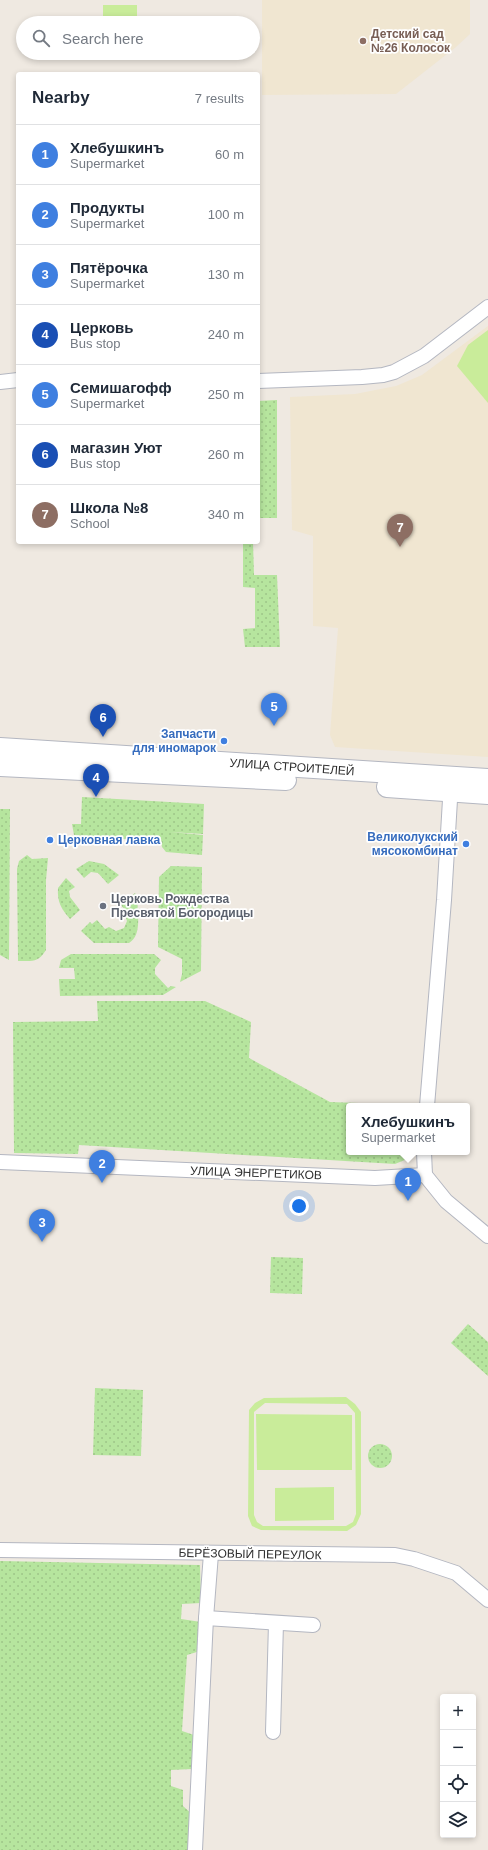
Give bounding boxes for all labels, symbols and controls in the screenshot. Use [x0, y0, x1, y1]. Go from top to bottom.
search box [16, 16, 260, 60]
icon: search [30, 27, 52, 49]
place label: Детский сад №26 Колосок [371, 27, 451, 55]
text: Search here [62, 30, 144, 47]
marker: Детский сад №26 Колосок [358, 36, 368, 46]
text: Nearby [32, 88, 90, 107]
text: 7 results [195, 91, 244, 106]
text: Хлебушкинъ [70, 139, 164, 156]
text: 1 [41, 147, 49, 162]
text: 60 m [215, 147, 244, 162]
text: Supermarket [70, 156, 144, 171]
text: Продукты [70, 199, 145, 216]
text: 2 [41, 207, 49, 222]
text: 100 m [208, 207, 244, 222]
text: Supermarket [70, 216, 144, 231]
text: Пятёрочка [70, 259, 148, 276]
text: 3 [41, 267, 49, 282]
text: 130 m [208, 267, 244, 282]
text: Supermarket [70, 276, 144, 291]
text: Церковь [70, 319, 134, 336]
text: 4 [41, 327, 49, 342]
text: 240 m [208, 327, 244, 342]
text: Bus stop [70, 336, 121, 351]
text: Семишагофф [70, 379, 172, 396]
text: 5 [41, 387, 49, 402]
text: 250 m [208, 387, 244, 402]
text: Supermarket [70, 396, 144, 411]
text: магазин Уют [70, 439, 162, 456]
text: 6 [41, 447, 49, 462]
text: 260 m [208, 447, 244, 462]
text: Bus stop [70, 456, 121, 471]
text: Школа №8 [70, 499, 148, 516]
text: 7 [41, 507, 49, 522]
text: 340 m [208, 507, 244, 522]
pin: 7 [387, 514, 413, 547]
text: School [70, 516, 110, 531]
pin: 5 [261, 693, 287, 726]
pin: 6 [90, 704, 116, 737]
place label: Запчасти для иномарок [133, 727, 217, 755]
marker: Запчасти для иномарок [219, 736, 229, 746]
street label: УЛИЦА СТРОИТЕЛЕЙ [229, 755, 355, 778]
pin: 4 [83, 764, 109, 797]
place label: Великолукский мясокомбинат [367, 830, 458, 858]
place label: Церковная лавка [58, 833, 160, 847]
marker: Церковная лавка [45, 835, 55, 845]
marker: Великолукский мясокомбинат [461, 839, 471, 849]
place label: Церковь Рождества Пресвятой Богородицы [111, 892, 253, 920]
marker: Церковь Рождества Пресвятой Богородицы [98, 901, 108, 911]
popup [346, 1103, 470, 1155]
text: Хлебушкинъ [361, 1113, 455, 1130]
text: Supermarket [361, 1130, 435, 1145]
pin: 2 [89, 1150, 115, 1183]
street label: УЛИЦА ЭНЕРГЕТИКОВ [190, 1164, 322, 1182]
pin: 1 [395, 1168, 421, 1201]
your location [289, 1196, 309, 1216]
pin: 3 [29, 1209, 55, 1242]
street label: БЕРЁЗОВЫЙ ПЕРЕУЛОК [178, 1545, 322, 1562]
map controls [440, 1694, 476, 1838]
button: + [440, 1694, 476, 1730]
button: − [440, 1730, 476, 1766]
button: locate [440, 1766, 476, 1802]
button: layers [440, 1802, 476, 1838]

